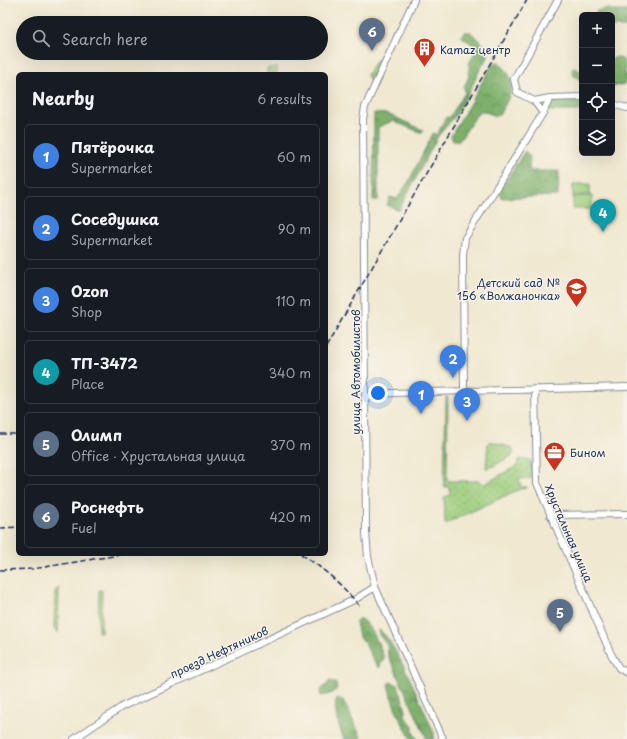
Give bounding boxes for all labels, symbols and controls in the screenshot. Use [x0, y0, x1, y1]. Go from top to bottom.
map controls [579, 12, 615, 156]
button: + [579, 12, 615, 48]
search box [16, 16, 328, 60]
pin: 6 [359, 18, 385, 51]
icon: search [30, 27, 52, 49]
text: Search here [62, 27, 148, 50]
building icon: Kamaz центр [412, 36, 438, 69]
place label: Kamaz центр [440, 41, 511, 58]
button: − [579, 48, 615, 84]
button: locate [579, 84, 615, 120]
text: Nearby [32, 85, 94, 111]
text: 6 results [257, 89, 312, 108]
button: layers [579, 120, 615, 156]
text: Пятёрочка [71, 135, 154, 158]
text: 1 [43, 147, 49, 166]
text: 60 m [277, 147, 311, 166]
text: Supermarket [71, 158, 153, 177]
pin: 4 [590, 199, 616, 232]
text: Соседушка [71, 207, 159, 230]
text: 2 [41, 219, 51, 238]
text: 90 m [278, 219, 311, 238]
text: Supermarket [71, 230, 153, 249]
place label: Детский сад № 156 «Волжаночка» [457, 274, 560, 304]
school or university icon: Детский сад № 156 «Волжаночка» [563, 275, 589, 308]
text: Ozon [71, 279, 109, 302]
text: 3 [42, 291, 50, 310]
text: 110 m [276, 291, 311, 310]
text: Shop [71, 302, 102, 321]
street label: улица Автомобилистов [347, 309, 364, 435]
pin: 2 [440, 345, 466, 378]
text: ТП-3472 [71, 351, 138, 374]
text: 4 [42, 363, 50, 382]
text: 340 m [268, 363, 311, 382]
text: Place [71, 374, 104, 393]
pin: 1 [408, 381, 434, 414]
your location [368, 383, 388, 403]
pin: 3 [454, 388, 480, 421]
text: Олимп [71, 423, 122, 446]
text: 5 [42, 435, 50, 454]
text: 370 m [270, 435, 311, 454]
office icon: Бином [541, 439, 567, 472]
place label: Бином [570, 444, 606, 461]
text: Office · Хрустальная улица [71, 446, 245, 465]
street label: Хрустальная улица [541, 481, 597, 585]
text: Роснефть [71, 495, 144, 518]
text: 6 [41, 507, 51, 526]
text: 420 m [269, 507, 311, 526]
text: Fuel [71, 518, 97, 537]
pin: 5 [547, 599, 573, 632]
street label: проезд Нефтяников [167, 622, 271, 682]

